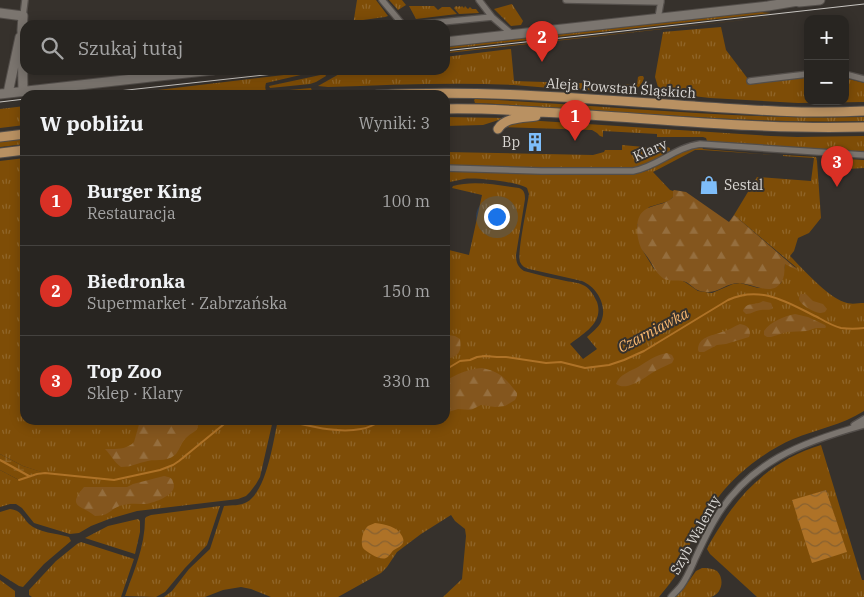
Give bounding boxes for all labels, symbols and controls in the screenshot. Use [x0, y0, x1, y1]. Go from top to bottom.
map controls [804, 15, 849, 105]
button: + [804, 15, 849, 60]
search box [20, 20, 450, 75]
pin: 2 [526, 21, 558, 62]
icon: search [38, 34, 66, 62]
text: Szukaj tutaj [78, 36, 183, 60]
button: − [804, 60, 849, 105]
street label: Aleja Powstań Śląskich [545, 73, 697, 102]
pin: 1 [559, 100, 591, 141]
text: W pobliżu [40, 109, 143, 137]
text: Wyniki: 3 [358, 113, 430, 133]
building icon: Bp [524, 131, 546, 153]
place label: Bp [502, 133, 520, 151]
street label: Klary [630, 134, 671, 166]
pin: 3 [821, 146, 853, 187]
shop icon: Sestal [698, 174, 720, 196]
place label: Sestal [724, 176, 763, 194]
text: Burger King [87, 179, 201, 203]
text: 1 [51, 191, 61, 211]
text: 100 m [382, 191, 430, 211]
text: Restauracja [87, 203, 176, 223]
your location [484, 204, 510, 230]
text: Biedronka [87, 269, 185, 293]
text: 2 [51, 281, 61, 301]
text: 150 m [382, 281, 430, 301]
text: Supermarket · Zabrzańska [87, 293, 287, 313]
water label: Czarniawka [614, 303, 693, 357]
text: Top Zoo [87, 359, 162, 383]
text: 3 [51, 371, 61, 391]
text: 330 m [382, 371, 430, 391]
text: Sklep · Klary [87, 383, 183, 403]
street label: Szyb Walenty [666, 492, 724, 578]

